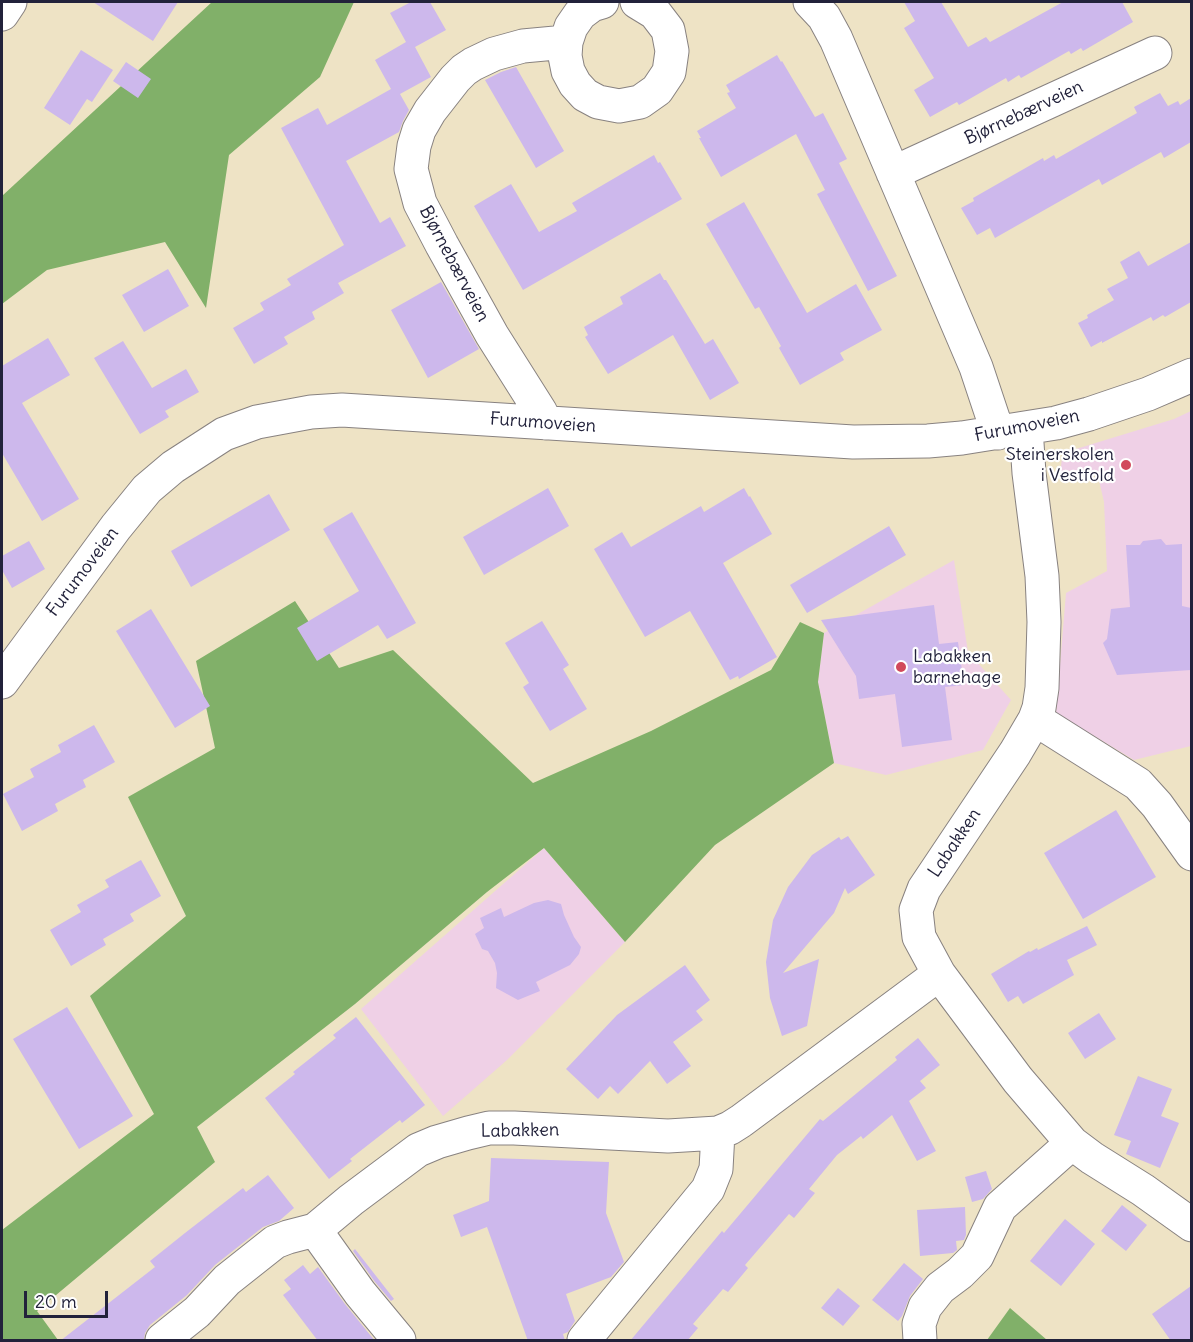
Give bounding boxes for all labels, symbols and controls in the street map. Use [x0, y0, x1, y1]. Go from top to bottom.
street label: Bjørnebærveien [961, 76, 1087, 150]
street label: Bjørnebærveien [414, 202, 494, 326]
street label: Furumoveien [973, 405, 1081, 447]
street label: Furumoveien [489, 409, 597, 437]
place label: Steinerskolen i Vestfold [1006, 444, 1114, 486]
marker: Steinerskolen i Vestfold [1119, 458, 1133, 472]
street label: Furumoveien [42, 523, 124, 621]
place label: Labakken barnehage [913, 646, 1001, 688]
marker: Labakken barnehage [894, 660, 908, 674]
street label: Labakken [924, 804, 986, 882]
street label: Labakken [481, 1120, 559, 1142]
scale bar [27, 1279, 111, 1317]
text: 20 m [35, 1290, 77, 1313]

